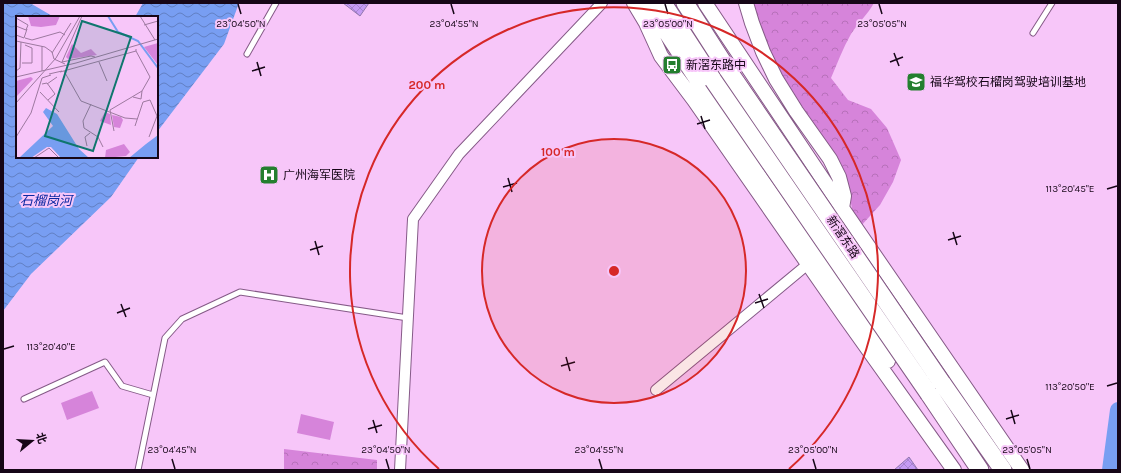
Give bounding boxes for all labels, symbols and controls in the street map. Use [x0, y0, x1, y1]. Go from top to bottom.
inset map [16, 16, 158, 158]
text: 23°04'50"N [216, 18, 266, 30]
text: 23°04'55"N [429, 18, 479, 30]
text: 23°05'00"N [643, 18, 693, 30]
text: 23°05'05"N [857, 18, 907, 30]
bus stop icon: 新滘东路中 [661, 54, 683, 76]
place label: 新滘东路中 [686, 58, 746, 72]
school or university icon: 福华驾校石榴岗驾驶培训基地 [905, 71, 927, 93]
place label: 福华驾校石榴岗驾驶培训基地 [930, 75, 1086, 89]
text: 200 m [409, 78, 445, 92]
text: 100 m [541, 145, 575, 159]
hospital icon: 广州海军医院 [258, 164, 280, 186]
place label: 广州海军医院 [283, 168, 355, 182]
text: 113°20'45"E [1046, 183, 1094, 195]
water label: 石榴岗河 [20, 193, 75, 208]
street label: 新滘东路 [824, 213, 862, 261]
centre of rings [607, 264, 621, 278]
text: 113°20'40"E [26, 341, 76, 353]
text: 113°20'50"E [1045, 381, 1095, 393]
north arrow [12, 421, 52, 461]
text: 北 [33, 431, 49, 445]
text: 23°04'45"N [147, 444, 197, 456]
text: 23°04'50"N [361, 444, 411, 456]
text: 23°04'55"N [574, 444, 624, 456]
text: 23°05'00"N [788, 444, 838, 456]
text: 23°05'05"N [1002, 444, 1052, 456]

